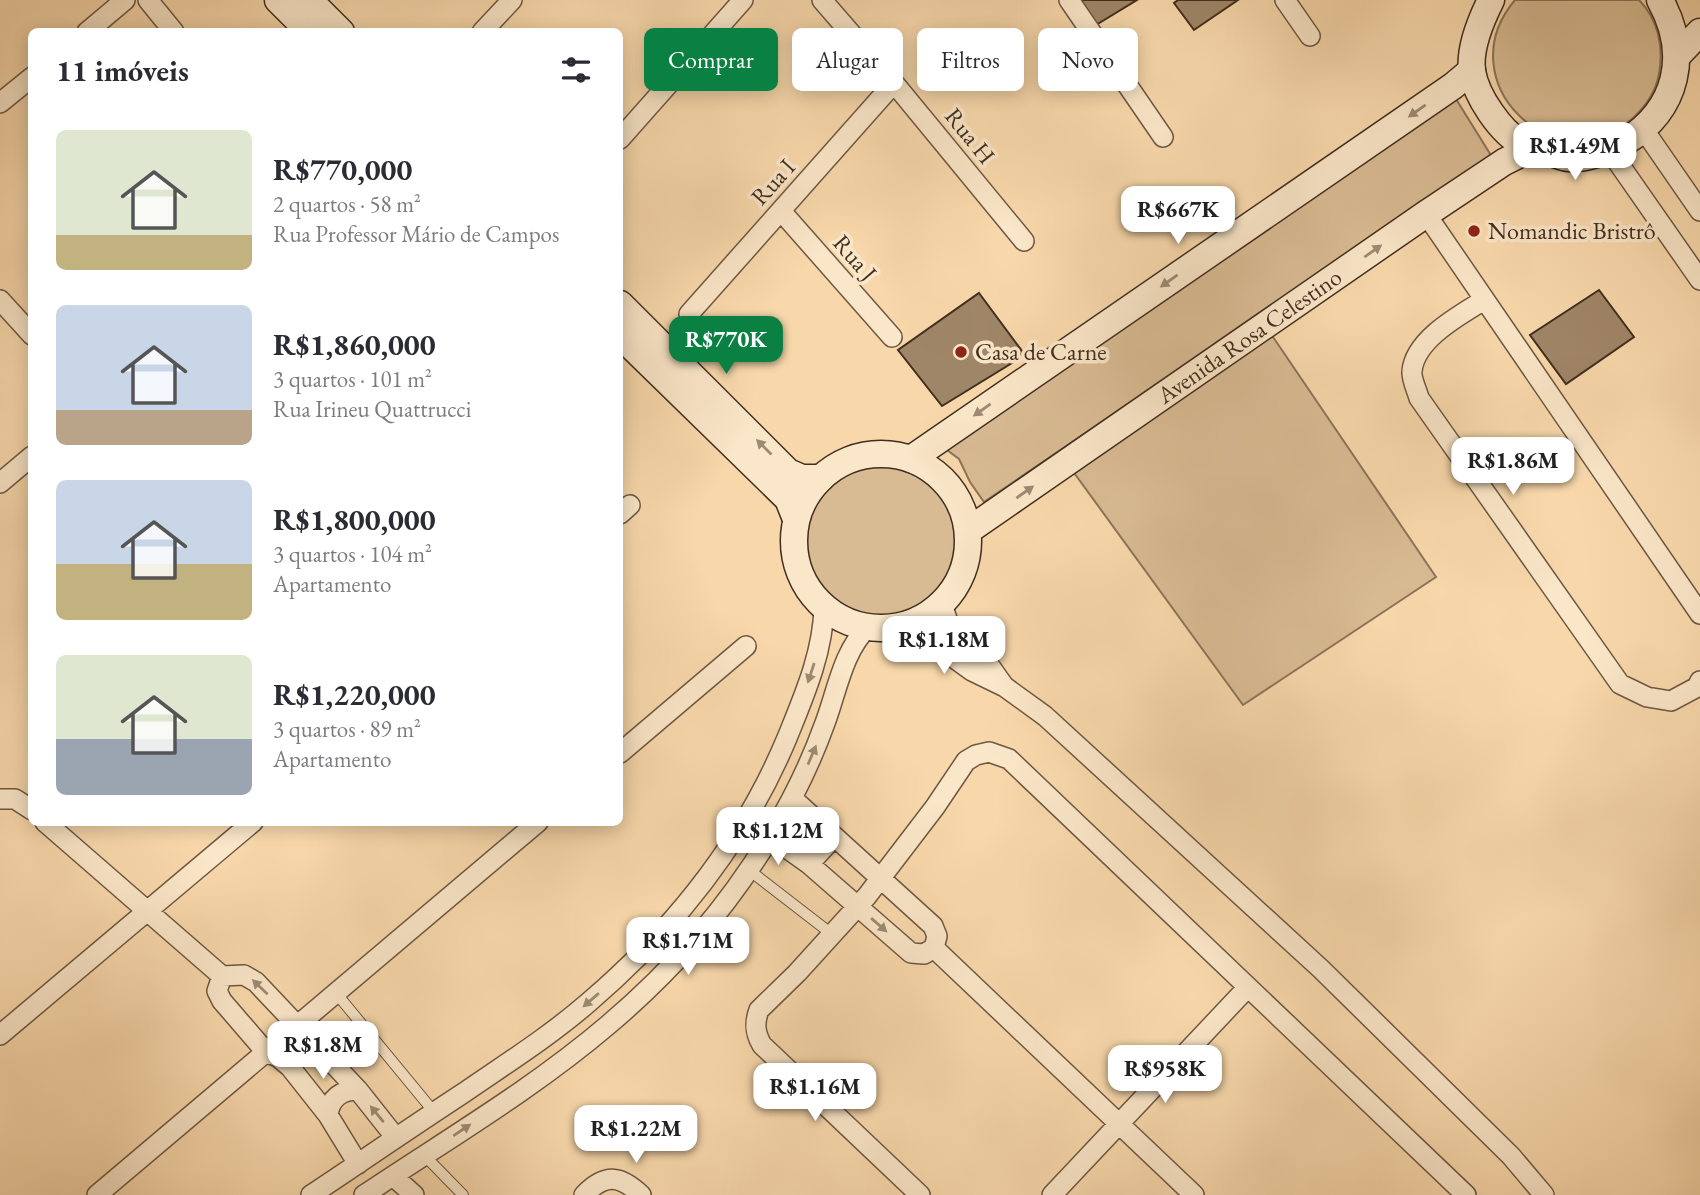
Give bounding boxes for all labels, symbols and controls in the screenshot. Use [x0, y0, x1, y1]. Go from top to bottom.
chip: Comprar [644, 28, 778, 91]
chip: Alugar [792, 28, 903, 91]
chip: Filtros [917, 28, 1024, 91]
chip: Novo [1038, 28, 1138, 91]
text: 11 imóveis [56, 51, 189, 90]
icon: filters [557, 51, 595, 89]
street label: Rua H [938, 101, 1002, 170]
one-way arrow [1407, 104, 1427, 117]
pin: R$1.49M [1510, 122, 1640, 182]
text: R$1.49M [1529, 130, 1621, 160]
text: R$770,000 [273, 150, 412, 189]
street label: Rua I [744, 152, 802, 211]
icon: home [112, 158, 196, 242]
pin: R$667K [1121, 187, 1235, 246]
text: 2 quartos · 58 m² [273, 189, 421, 219]
text: R$667K [1137, 194, 1219, 224]
place label: Nomandic Bristrô [1488, 215, 1656, 246]
text: Rua Professor Mário de Campos [273, 219, 559, 249]
marker: Nomandic Bristrô [1466, 223, 1482, 239]
street label: Rua J [827, 228, 884, 288]
one-way arrow [1364, 244, 1382, 258]
street label: Avenida Rosa Celestino [1150, 261, 1348, 411]
one-way arrow [1160, 274, 1178, 288]
pin: R$770K [669, 316, 783, 376]
text: R$770K [685, 324, 767, 354]
text: R$1,860,000 [273, 325, 436, 364]
icon: home [112, 333, 196, 417]
place label: Casa de Carne [975, 336, 1107, 367]
marker: Casa de Carne [953, 344, 969, 360]
text: 3 quartos · 101 m² [273, 364, 432, 394]
text: Rua Irineu Quattrucci [273, 394, 471, 424]
one-way arrow [973, 403, 991, 417]
pin: R$1.86M [1448, 438, 1578, 497]
one-way arrow [756, 439, 772, 456]
text: R$1.86M [1467, 445, 1559, 475]
one-way arrow [1016, 485, 1034, 499]
text: R$1,800,000 [273, 500, 436, 539]
icon: home [112, 508, 196, 592]
text: 3 quartos · 104 m² [273, 539, 432, 569]
text: Apartamento [273, 569, 391, 599]
pin: R$1.18M [879, 616, 1009, 676]
text: R$1.18M [898, 624, 990, 654]
one-way arrow [805, 663, 816, 684]
text: R$1,220,000 [273, 675, 436, 714]
icon: home [112, 683, 196, 767]
text: 3 quartos · 89 m² [273, 714, 421, 744]
text: Apartamento [273, 744, 391, 774]
one-way arrow [806, 745, 818, 765]
pin: R$1.12M [713, 808, 843, 867]
text: R$1.12M [732, 815, 824, 845]
one-way arrow [870, 917, 887, 932]
pin: R$1.71M [623, 918, 753, 977]
text: R$1.71M [642, 925, 734, 955]
one-way arrow [252, 979, 269, 995]
one-way arrow [583, 992, 600, 1007]
pin: R$1.8M [266, 1021, 380, 1081]
text: R$1.8M [283, 1029, 363, 1059]
pin: R$958K [1108, 1046, 1222, 1105]
text: R$958K [1124, 1053, 1206, 1083]
pin: R$1.16M [750, 1064, 880, 1123]
text: R$1.16M [769, 1071, 861, 1101]
one-way arrow [369, 1105, 384, 1123]
pin: R$1.22M [571, 1106, 701, 1165]
text: R$1.22M [590, 1113, 682, 1143]
one-way arrow [452, 1124, 471, 1137]

